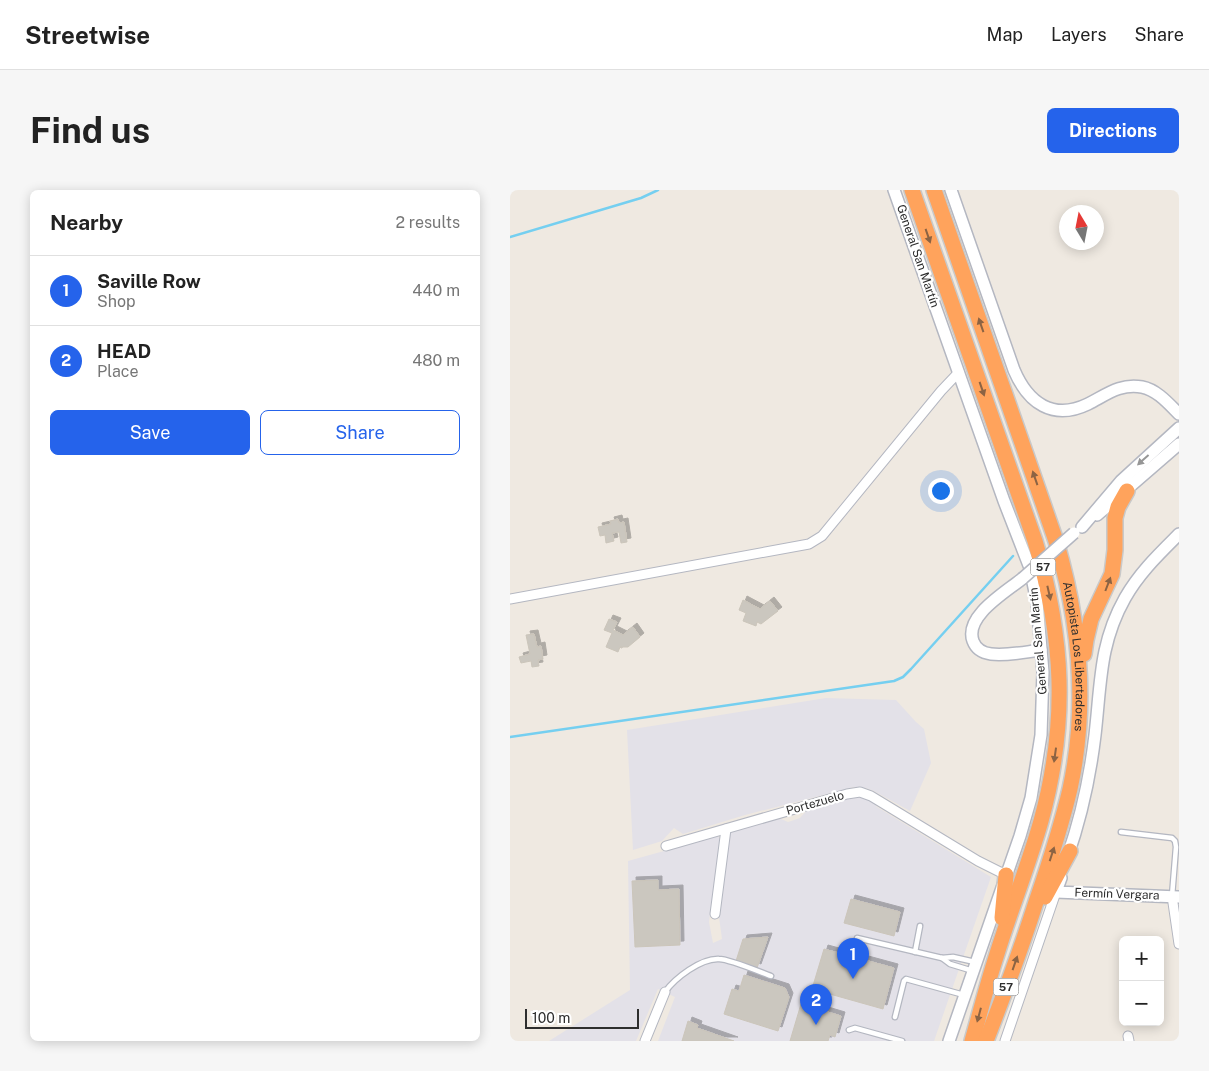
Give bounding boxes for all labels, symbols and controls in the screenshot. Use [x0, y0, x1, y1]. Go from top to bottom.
text: Streetwise [25, 21, 150, 49]
text: Map [987, 24, 1023, 45]
text: Layers [1051, 24, 1107, 45]
text: Share [1135, 24, 1184, 45]
button: Directions [1047, 108, 1179, 153]
text: Find us [30, 110, 150, 151]
street label: General San Martín [894, 203, 942, 309]
north arrow [1059, 205, 1104, 250]
text: Nearby [50, 210, 123, 235]
text: 2 results [395, 213, 460, 232]
one-way arrow [924, 229, 932, 244]
text: Saville Row [97, 270, 201, 292]
text: 1 [63, 281, 69, 300]
text: 440 m [412, 281, 460, 300]
text: Shop [97, 292, 136, 311]
one-way arrow [977, 317, 984, 332]
text: HEAD [97, 340, 151, 362]
text: 2 [61, 351, 71, 370]
text: 480 m [412, 351, 460, 370]
text: Place [97, 362, 139, 381]
one-way arrow [978, 382, 986, 397]
button: Save [50, 410, 250, 455]
button: Share [260, 410, 460, 455]
one-way arrow [1136, 455, 1149, 466]
one-way arrow [1031, 470, 1039, 485]
your location [928, 478, 954, 504]
road number: 57 [1030, 558, 1056, 576]
one-way arrow [1104, 576, 1112, 591]
street label: Autopista Los Libertadores [1060, 580, 1087, 732]
one-way arrow [1045, 586, 1053, 601]
street label: General San Martín [1026, 587, 1050, 695]
one-way arrow [1051, 747, 1059, 763]
street label: Portezuelo [784, 788, 846, 818]
one-way arrow [1049, 846, 1056, 861]
street label: Fermín Vergara [1074, 886, 1160, 902]
map controls [1119, 936, 1164, 1026]
button: + [1119, 936, 1164, 981]
pin: 1 [837, 938, 869, 979]
one-way arrow [1012, 955, 1020, 970]
road number: 57 [994, 979, 1018, 996]
button: − [1119, 981, 1164, 1026]
pin: 2 [800, 984, 832, 1025]
scale bar [525, 1006, 639, 1029]
one-way arrow [975, 1008, 983, 1023]
text: 100 m [532, 1010, 570, 1026]

